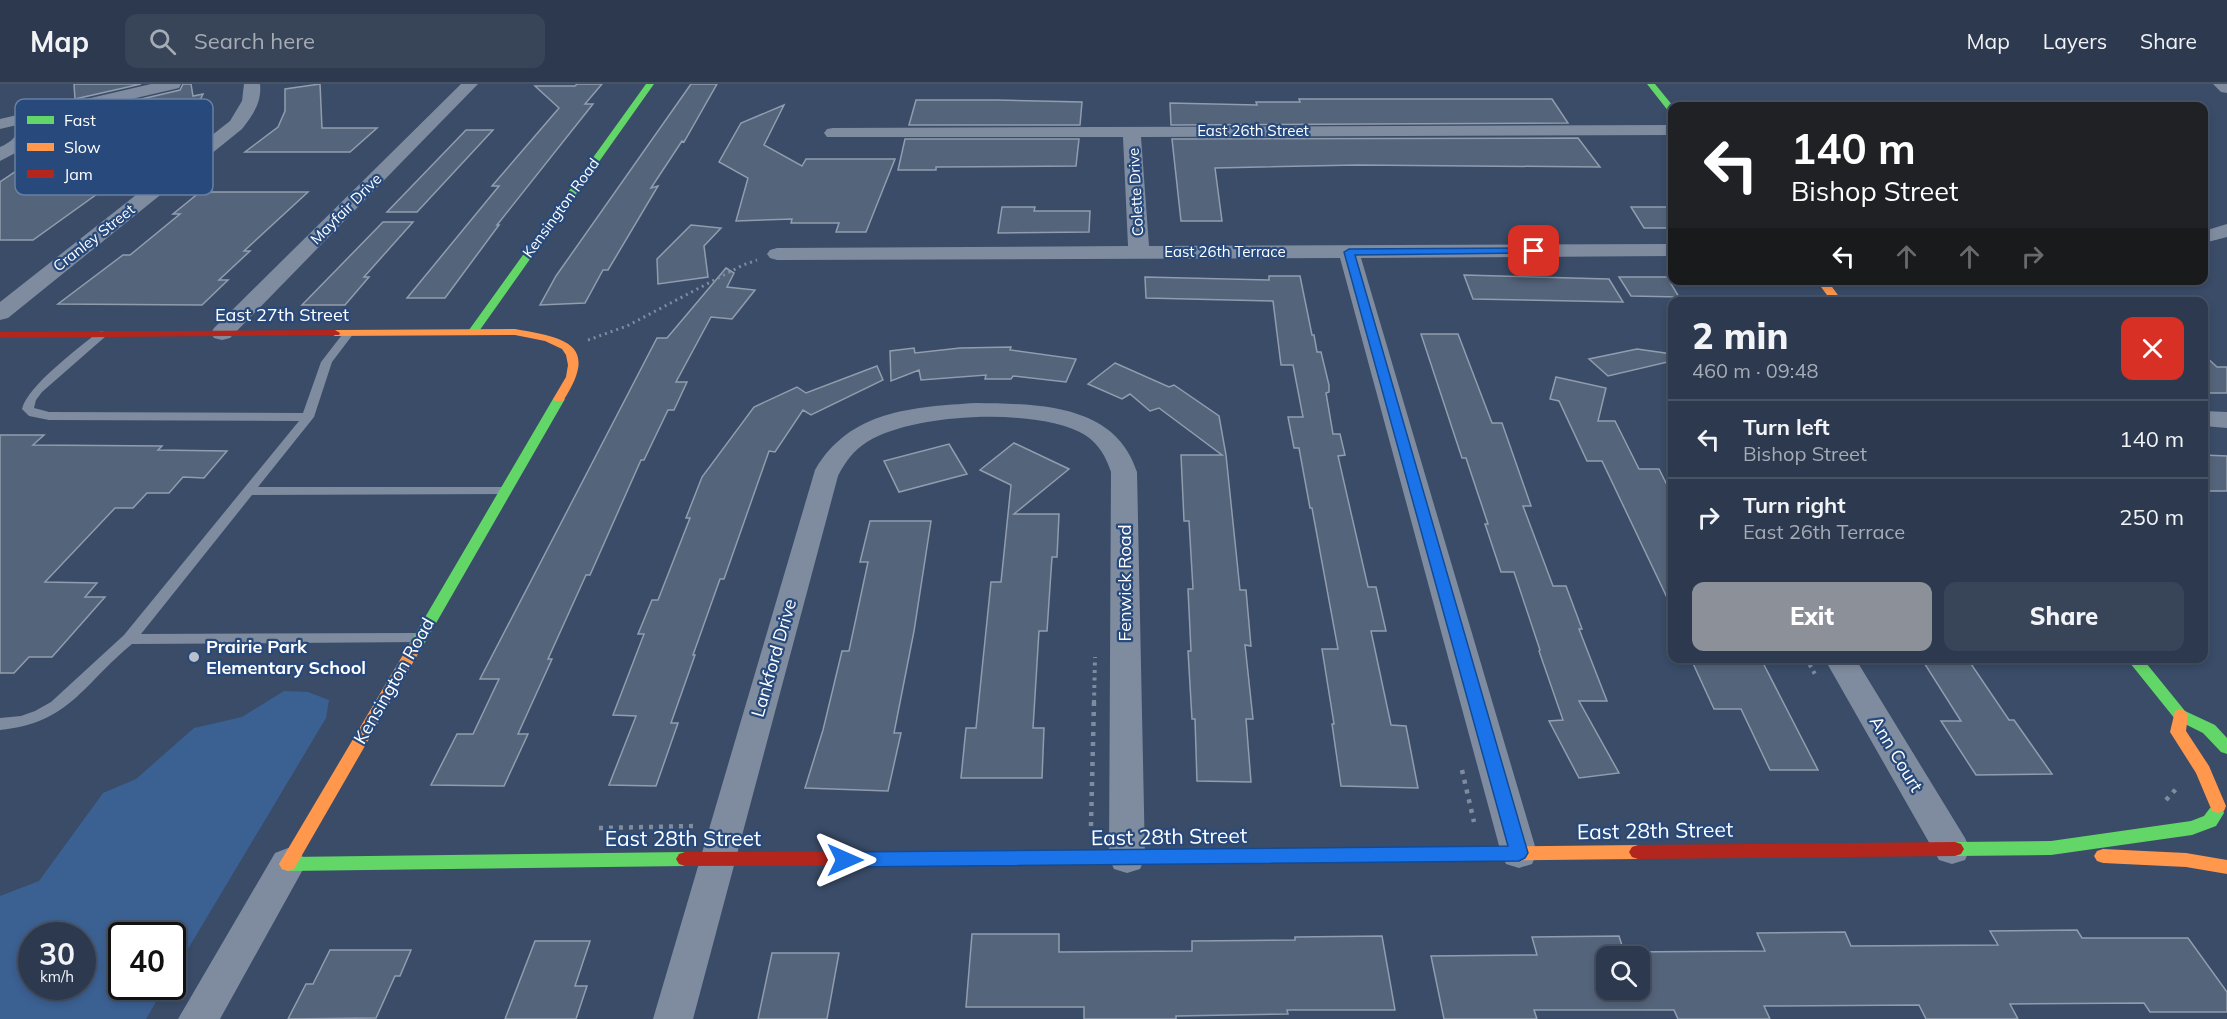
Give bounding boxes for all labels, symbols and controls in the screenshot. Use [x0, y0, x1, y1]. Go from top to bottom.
search box [125, 14, 545, 68]
text: Map [30, 24, 89, 59]
icon: search [146, 25, 179, 58]
text: Search here [194, 27, 315, 55]
text: Map [1967, 28, 2010, 54]
text: Layers [2043, 28, 2107, 54]
text: Share [2140, 28, 2197, 54]
legend [15, 99, 213, 195]
text: Fast [64, 110, 96, 130]
street label: East 26th Street [1197, 121, 1309, 140]
text: 140 m [1791, 122, 1916, 175]
icon: left [1692, 126, 1770, 204]
text: Slow [64, 137, 101, 157]
street label: Colette Drive [1124, 147, 1147, 237]
street label: Kensington Road [518, 154, 603, 261]
text: Jam [64, 164, 93, 184]
street label: Mayfair Drive [306, 169, 385, 248]
text: Bishop Street [1791, 174, 1958, 208]
street label: Cranley Street [49, 200, 138, 275]
pin [1508, 225, 1559, 276]
icon: arrive [1517, 234, 1550, 267]
icon: left [1827, 240, 1860, 273]
icon: ahead [1890, 240, 1923, 273]
icon: ahead [1953, 240, 1986, 273]
icon: right [2016, 240, 2049, 273]
street label: East 26th Terrace [1164, 242, 1286, 261]
street label: East 27th Street [215, 303, 349, 326]
text: 2 min [1692, 313, 1788, 358]
button: close [2121, 317, 2184, 380]
text: 460 m · 09:48 [1692, 358, 1818, 383]
text: Turn left [1743, 413, 1830, 441]
icon: left [1692, 423, 1725, 456]
text: 140 m [2119, 425, 2184, 453]
text: Bishop Street [1743, 441, 1867, 466]
text: Turn right [1743, 491, 1846, 519]
icon: right [1692, 501, 1725, 534]
text: 250 m [2119, 503, 2184, 531]
text: East 26th Terrace [1743, 519, 1905, 544]
street label: Fenwick Road [1113, 525, 1136, 641]
button: Exit [1692, 582, 1932, 651]
button: Share [1944, 582, 2184, 651]
street label: Lankford Drive [746, 596, 801, 720]
street label: Kensington Road [348, 613, 439, 748]
place label: Prairie Park Elementary School [206, 635, 366, 679]
marker: Prairie Park Elementary School [187, 650, 201, 664]
street label: Ann Court [1865, 712, 1928, 796]
street label: East 28th Street [1577, 816, 1733, 844]
street label: East 28th Street [1091, 822, 1247, 850]
street label: East 28th Street [605, 825, 761, 851]
position arrow [813, 828, 877, 892]
speed limit sign: 40 [108, 922, 186, 1000]
text: 30 [39, 935, 75, 973]
map controls [1596, 946, 1650, 1000]
button: search [1596, 946, 1650, 1000]
text: km/h [40, 967, 74, 986]

